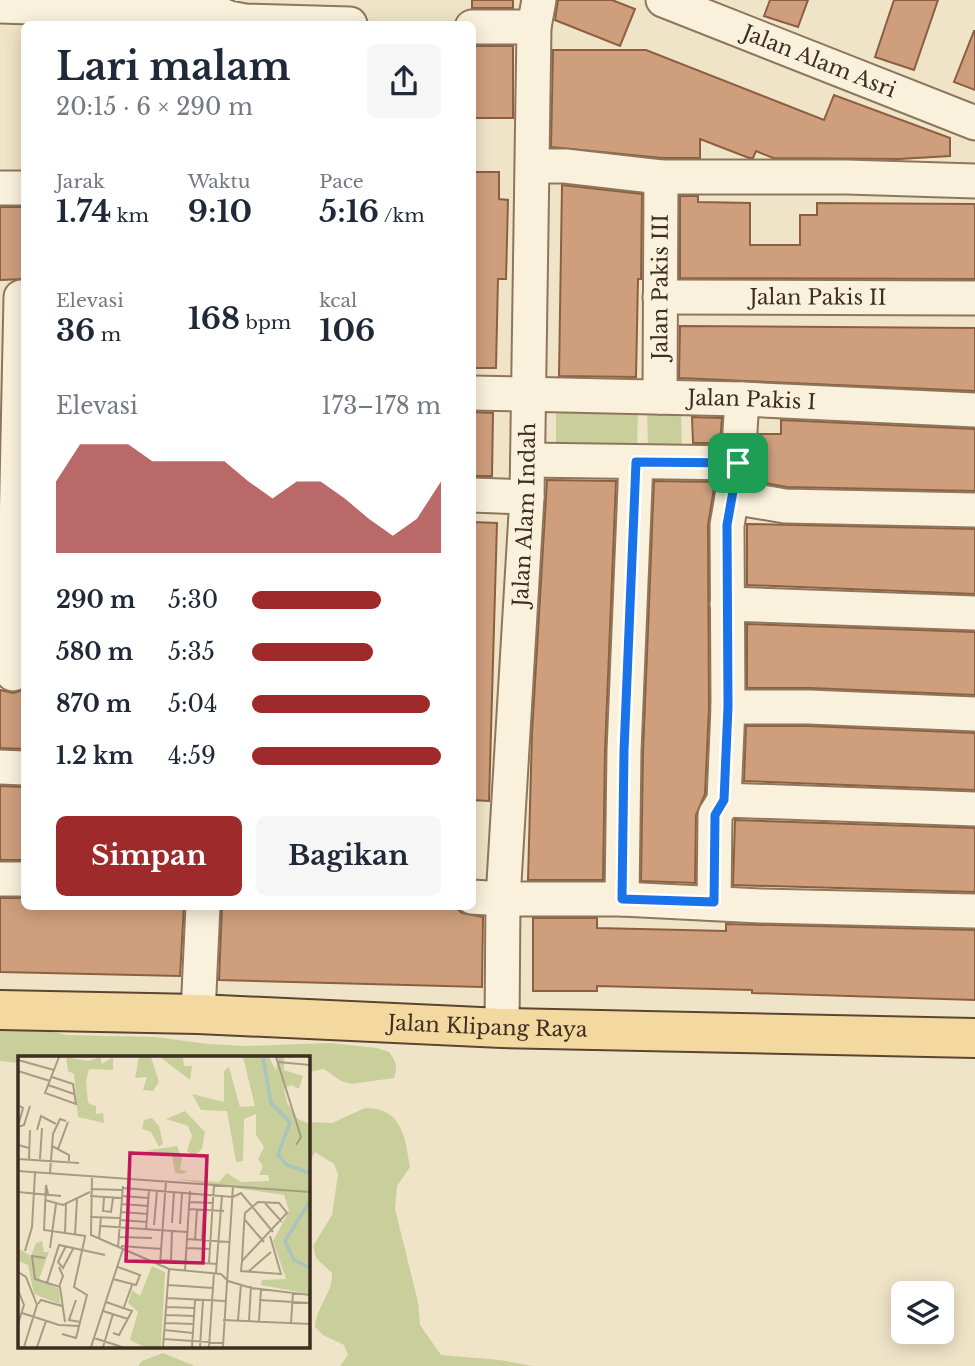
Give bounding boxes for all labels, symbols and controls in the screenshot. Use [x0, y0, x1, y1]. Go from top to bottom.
street label: Jalan Alam Asri [736, 19, 900, 104]
text: Lari malam [56, 43, 290, 90]
button: share [367, 44, 441, 118]
text: 20:15 · 6 × 290 m [56, 93, 253, 121]
text: Jarak [56, 170, 105, 193]
text: Waktu [188, 170, 250, 193]
text: Pace [319, 170, 364, 193]
text: 1.74 [56, 193, 111, 230]
text: 9:10 [188, 193, 252, 230]
text: 5:16 [319, 193, 379, 230]
text: km [111, 204, 149, 227]
text: /km [379, 204, 425, 227]
street label: Jalan Pakis III [647, 214, 674, 363]
street label: Jalan Pakis II [746, 284, 887, 311]
text: Elevasi [56, 289, 124, 312]
text: kcal [319, 289, 357, 312]
text: 168 [188, 300, 240, 337]
text: bpm [240, 311, 291, 334]
text: 36 [56, 312, 95, 349]
text: 106 [319, 312, 375, 349]
text: m [95, 323, 121, 346]
street label: Jalan Pakis I [684, 385, 817, 415]
text: Elevasi [56, 392, 138, 420]
text: 173–178 m [321, 392, 441, 420]
street label: Jalan Alam Indah [507, 422, 541, 610]
pin [708, 433, 768, 493]
icon: arrive [719, 444, 757, 482]
text: 290 m [56, 586, 135, 614]
text: 5:30 [168, 586, 218, 614]
text: 580 m [56, 638, 133, 666]
text: 5:35 [168, 638, 215, 666]
text: 870 m [56, 690, 131, 718]
text: 5:04 [168, 690, 218, 718]
text: 1.2 km [56, 742, 134, 770]
text: 4:59 [168, 742, 216, 770]
button: Simpan [56, 816, 242, 896]
button: Bagikan [256, 816, 441, 896]
street label: Jalan Klipang Raya [384, 1010, 588, 1043]
inset map [18, 1056, 310, 1348]
map controls [891, 1281, 954, 1344]
button: layers [891, 1281, 954, 1344]

